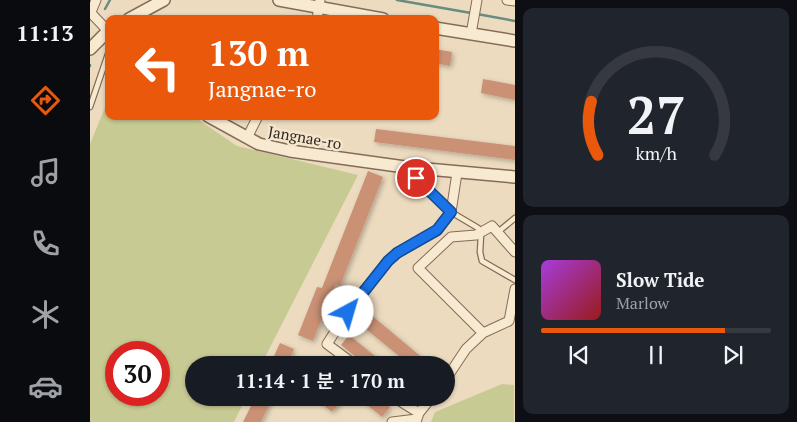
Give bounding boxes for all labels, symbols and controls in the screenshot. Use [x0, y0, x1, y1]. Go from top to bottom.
text: 11:13 [16, 18, 74, 47]
text: 130 m [208, 30, 309, 76]
icon: left [125, 35, 190, 100]
text: Jangnae-ro [208, 74, 316, 103]
text: 27 [627, 80, 685, 149]
icon: directions [28, 83, 63, 118]
street label: Jangnae-ro [267, 121, 343, 153]
text: km/h [635, 141, 677, 165]
icon: music [28, 155, 63, 190]
pin [395, 157, 437, 199]
icon: arrive [402, 164, 430, 192]
icon: phone [28, 226, 63, 261]
text: Slow Tide [616, 267, 705, 292]
position arrow [321, 285, 373, 337]
text: Marlow [616, 292, 669, 314]
icon: climate [28, 297, 63, 332]
speed limit sign: 30 [105, 341, 170, 406]
icon: previous [565, 341, 593, 369]
icon: pause [642, 341, 670, 369]
icon: next [719, 341, 747, 369]
text: 11:14 · 1 분 · 170 m [235, 368, 405, 393]
icon: car [28, 369, 63, 404]

